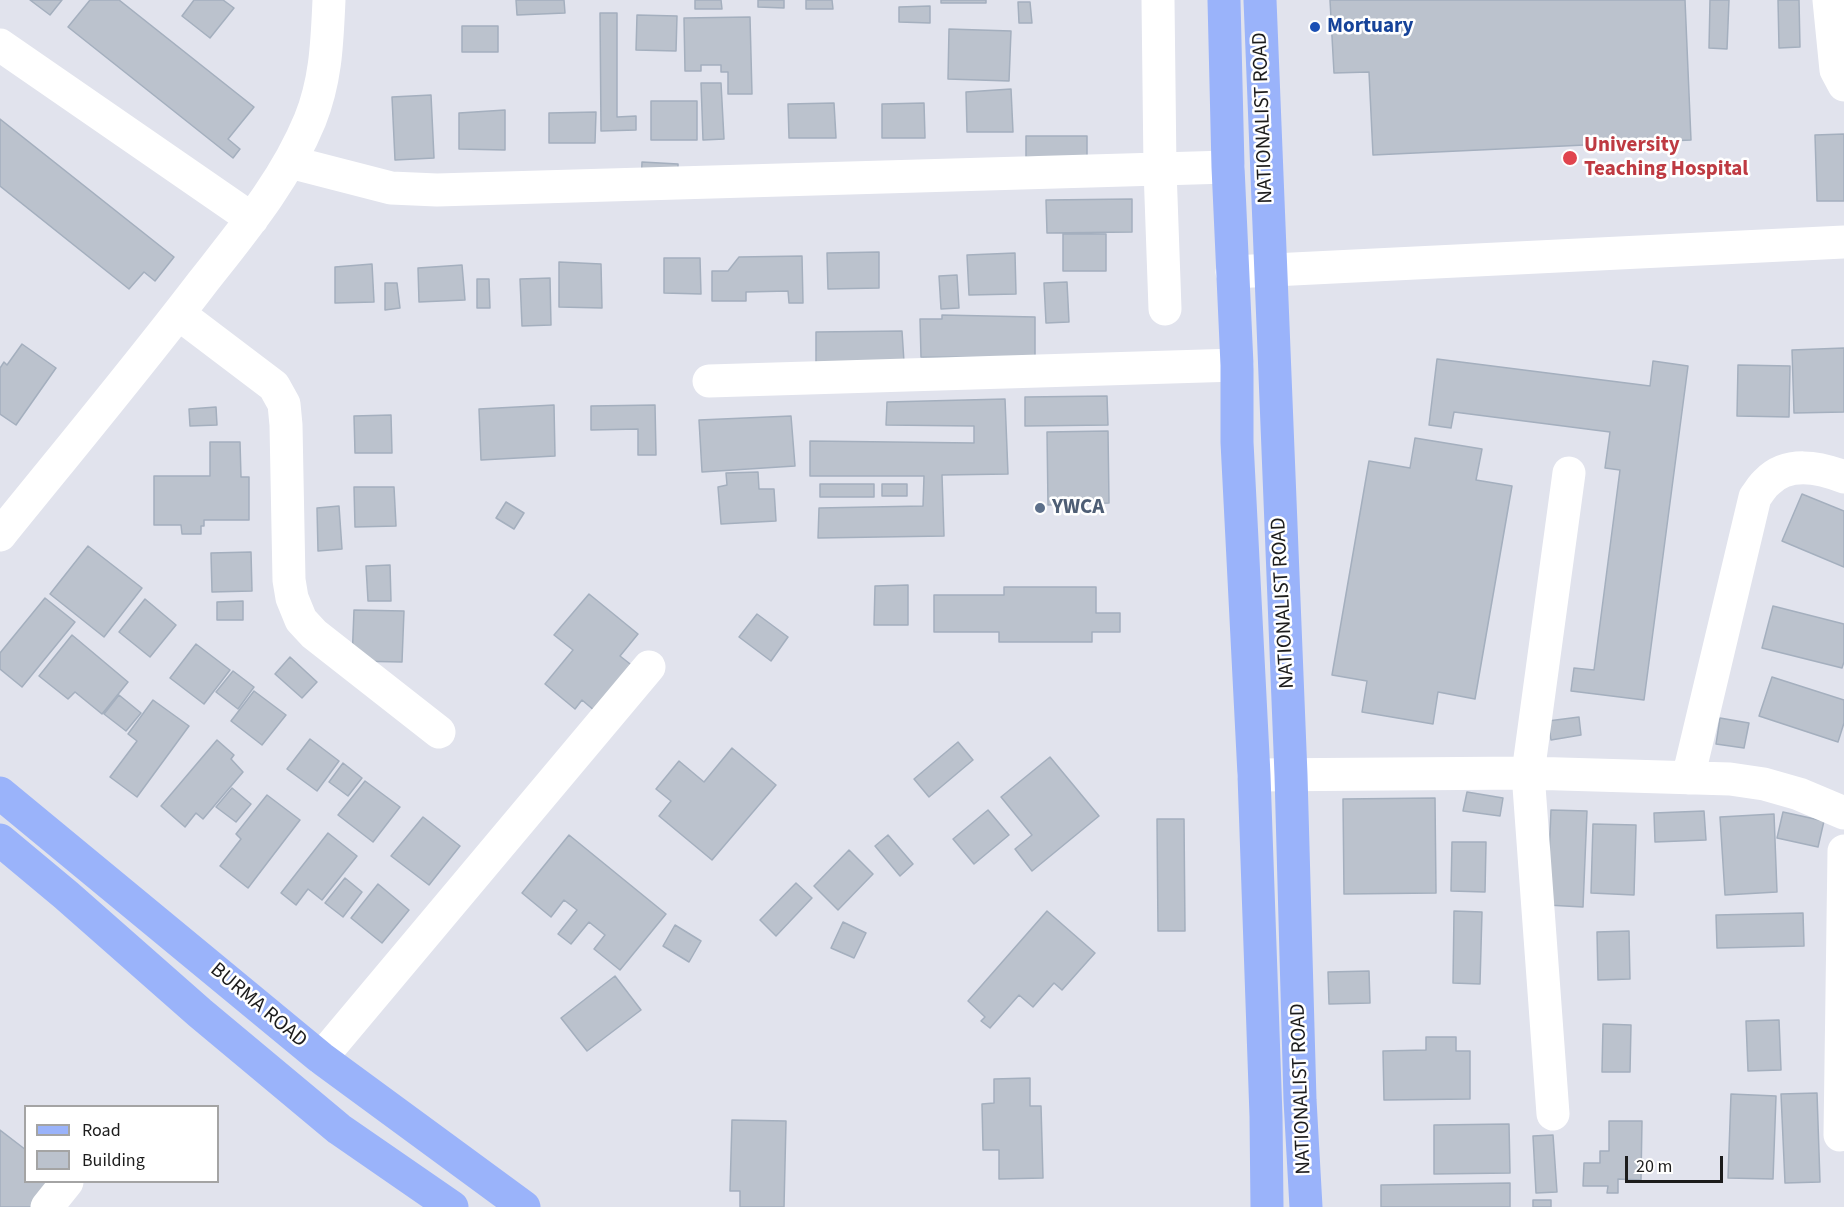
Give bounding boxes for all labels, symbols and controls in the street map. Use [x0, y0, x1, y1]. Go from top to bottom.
place label: Mortuary [1327, 14, 1413, 40]
marker: Mortuary [1308, 20, 1322, 34]
street label: NATIONALIST ROAD [1248, 32, 1280, 204]
place label: University Teaching Hospital [1584, 133, 1748, 183]
marker: University Teaching Hospital [1561, 149, 1579, 167]
place label: YWCA [1052, 495, 1104, 521]
marker: YWCA [1033, 501, 1047, 515]
street label: NATIONALIST ROAD [1267, 517, 1301, 689]
street label: BURMA ROAD [204, 958, 312, 1054]
street label: NATIONALIST ROAD [1286, 1003, 1318, 1175]
legend [24, 1105, 219, 1183]
text: Road [82, 1118, 121, 1143]
scale bar [1628, 1144, 1726, 1182]
text: Building [82, 1148, 145, 1173]
text: 20 m [1636, 1154, 1672, 1179]

